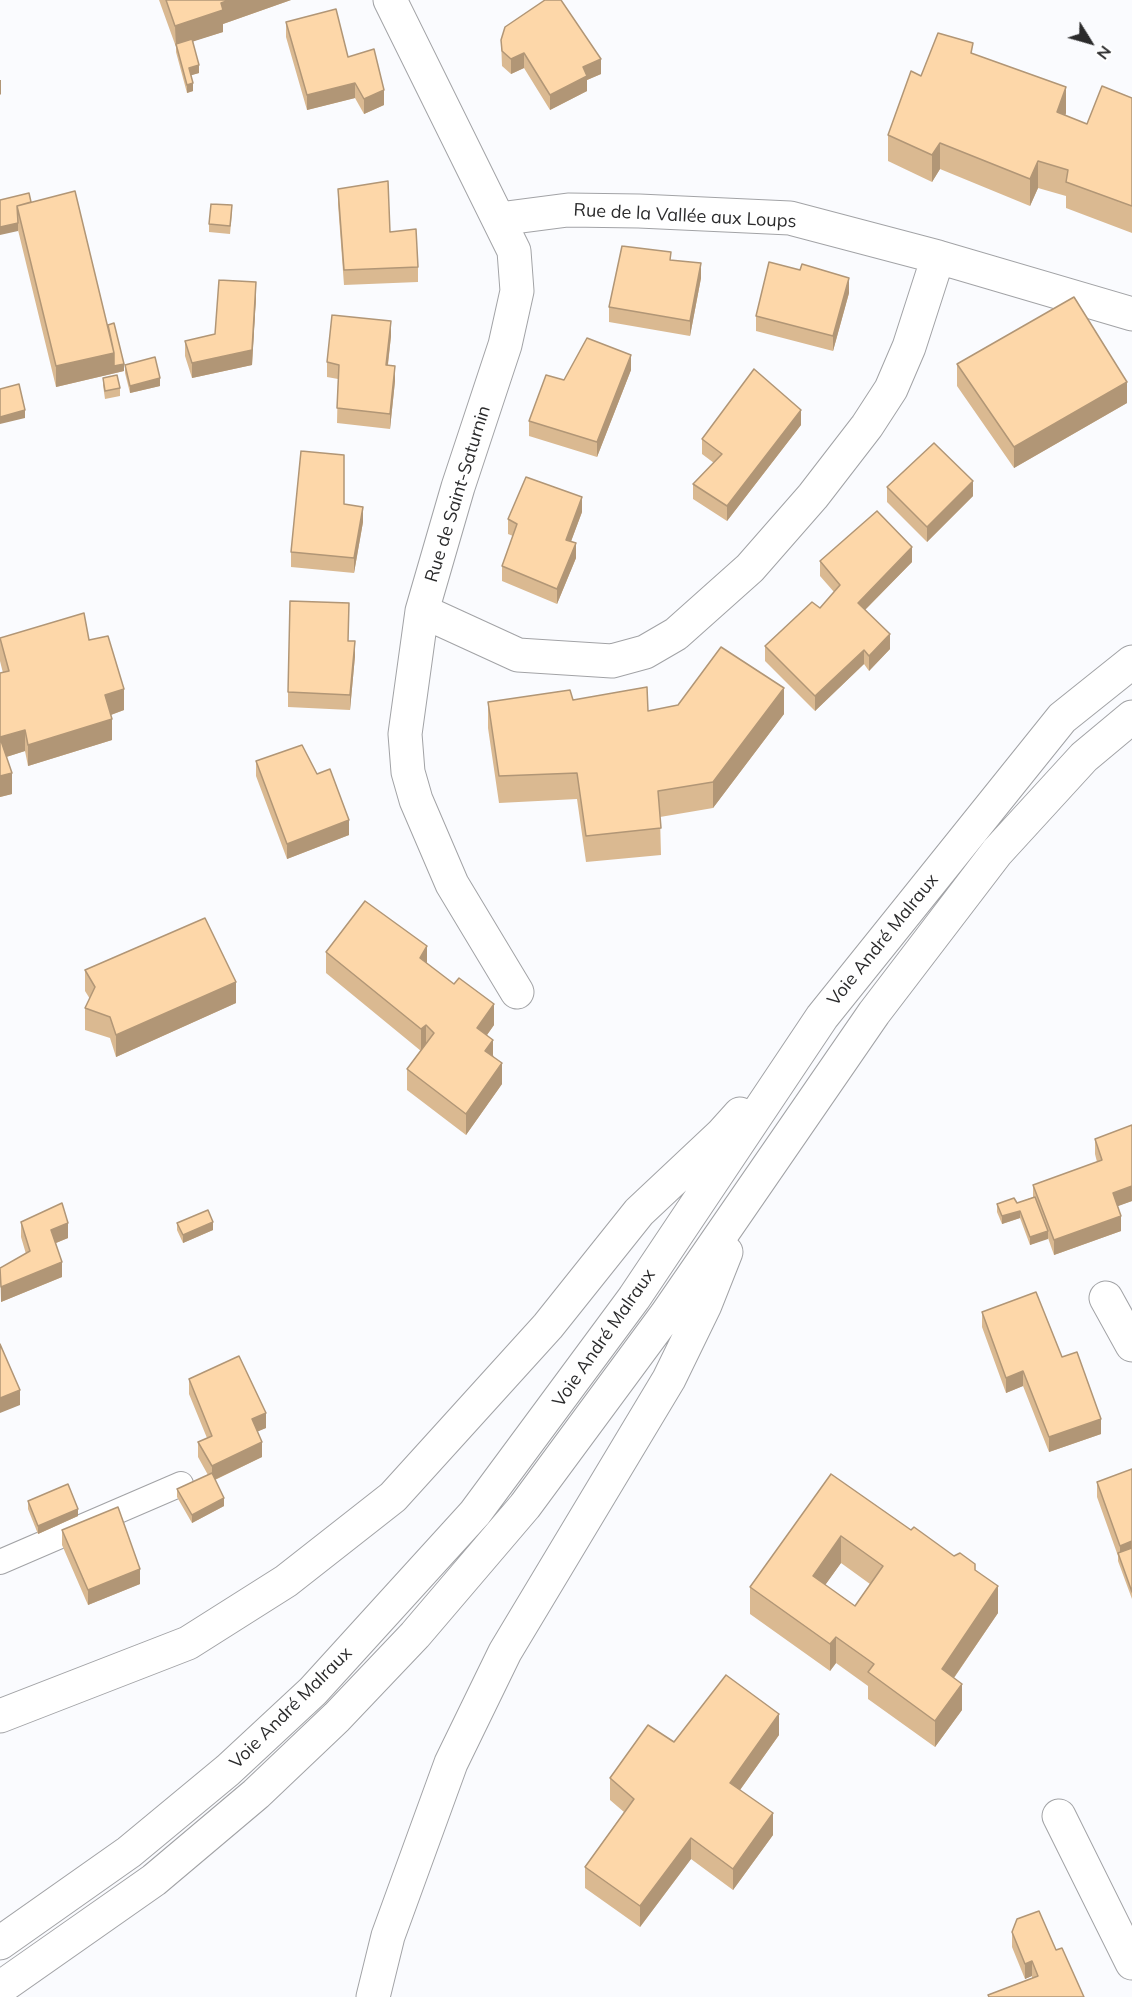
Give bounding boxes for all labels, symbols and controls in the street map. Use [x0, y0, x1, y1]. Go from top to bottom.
north arrow [1060, 12, 1120, 72]
text: N [1093, 42, 1116, 64]
street label: Rue de la Vallée aux Loups [573, 199, 797, 233]
street label: Rue de Saint-Saturnin [421, 403, 495, 585]
street label: Voie André Malraux [823, 870, 943, 1010]
street label: Voie André Malraux [548, 1265, 660, 1411]
street label: Voie André Malraux [225, 1642, 357, 1774]

